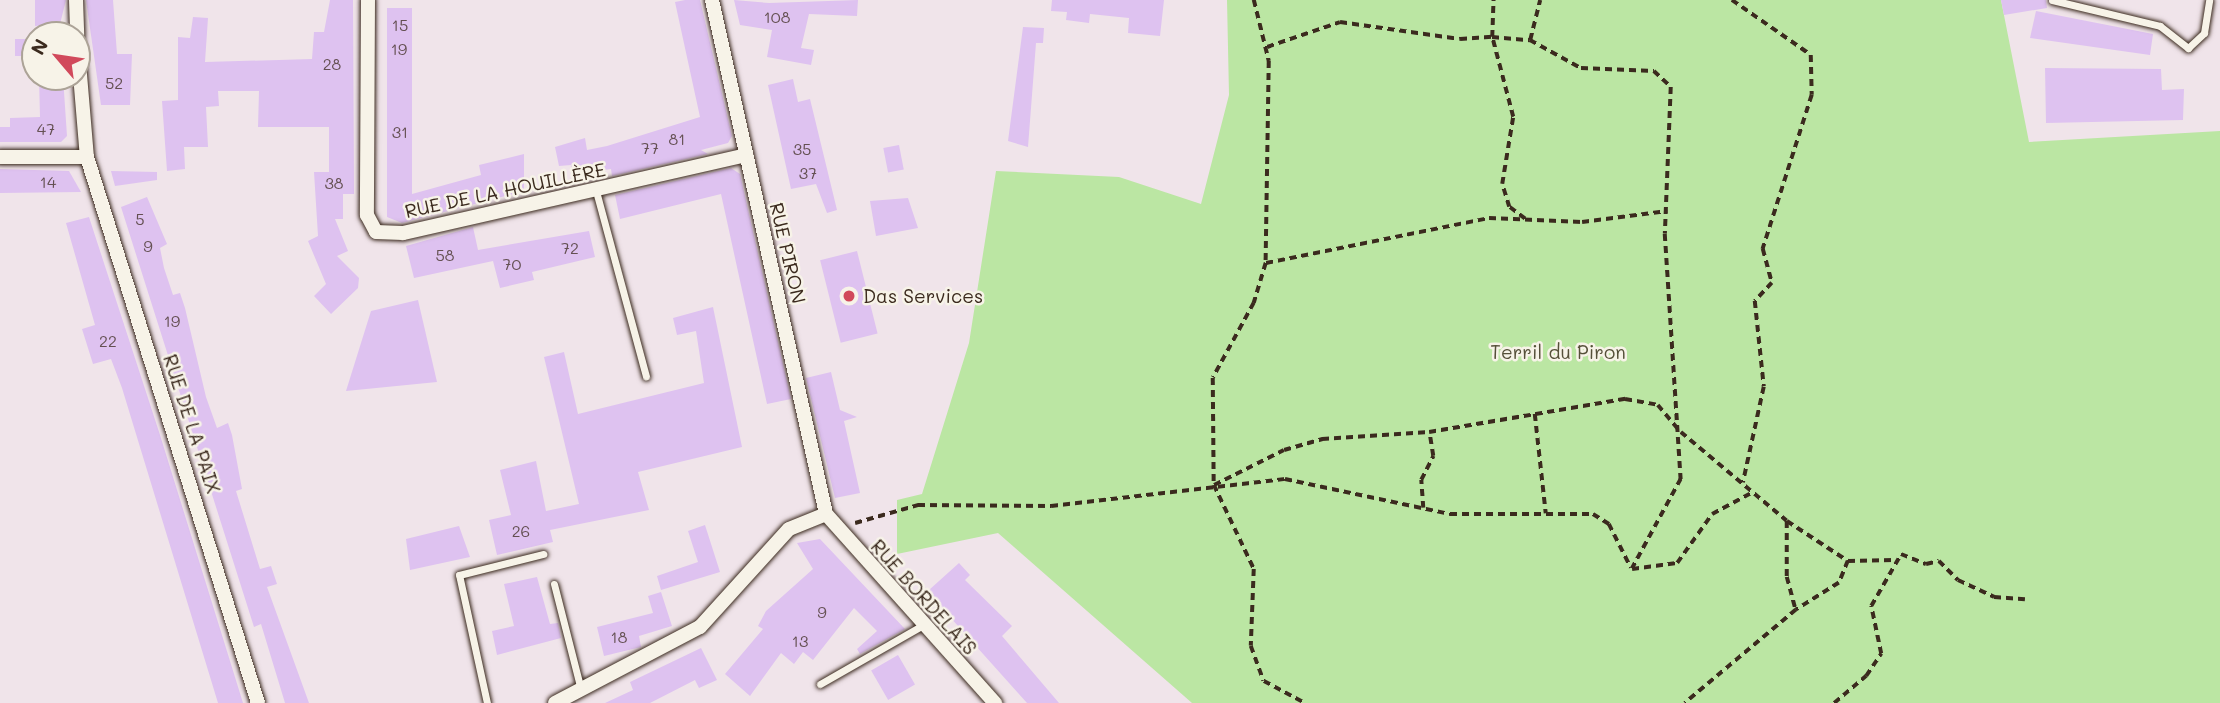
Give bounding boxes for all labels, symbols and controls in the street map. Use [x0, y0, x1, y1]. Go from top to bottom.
house number: 108 [764, 7, 790, 27]
house number: 15 [392, 15, 408, 35]
north arrow [21, 21, 91, 91]
text: N [25, 34, 53, 59]
house number: 19 [391, 39, 407, 59]
house number: 28 [323, 54, 341, 74]
house number: 52 [105, 73, 123, 93]
house number: 47 [37, 119, 55, 139]
house number: 31 [392, 122, 408, 142]
house number: 81 [669, 129, 685, 149]
house number: 77 [641, 138, 659, 158]
house number: 35 [793, 139, 811, 159]
street label: RUE DE LA HOUILLÈRE [403, 158, 607, 222]
house number: 37 [799, 163, 817, 183]
house number: 14 [40, 172, 56, 192]
house number: 38 [324, 173, 344, 193]
street label: RUE PIRON [765, 200, 811, 306]
house number: 5 [135, 209, 145, 229]
house number: 9 [143, 236, 153, 256]
house number: 72 [561, 238, 579, 258]
house number: 58 [435, 245, 455, 265]
house number: 70 [503, 254, 521, 274]
place label: Das Services [863, 285, 983, 307]
marker: Das Services [841, 288, 857, 304]
house number: 19 [164, 311, 180, 331]
house number: 22 [99, 331, 117, 351]
park label: Terril du Piron [1490, 341, 1626, 363]
street label: RUE DE LA PAIX [159, 351, 225, 497]
house number: 26 [512, 521, 530, 541]
street label: RUE BORDELAIS [866, 535, 982, 659]
house number: 9 [817, 602, 827, 622]
house number: 18 [611, 627, 627, 647]
house number: 13 [792, 631, 808, 651]

